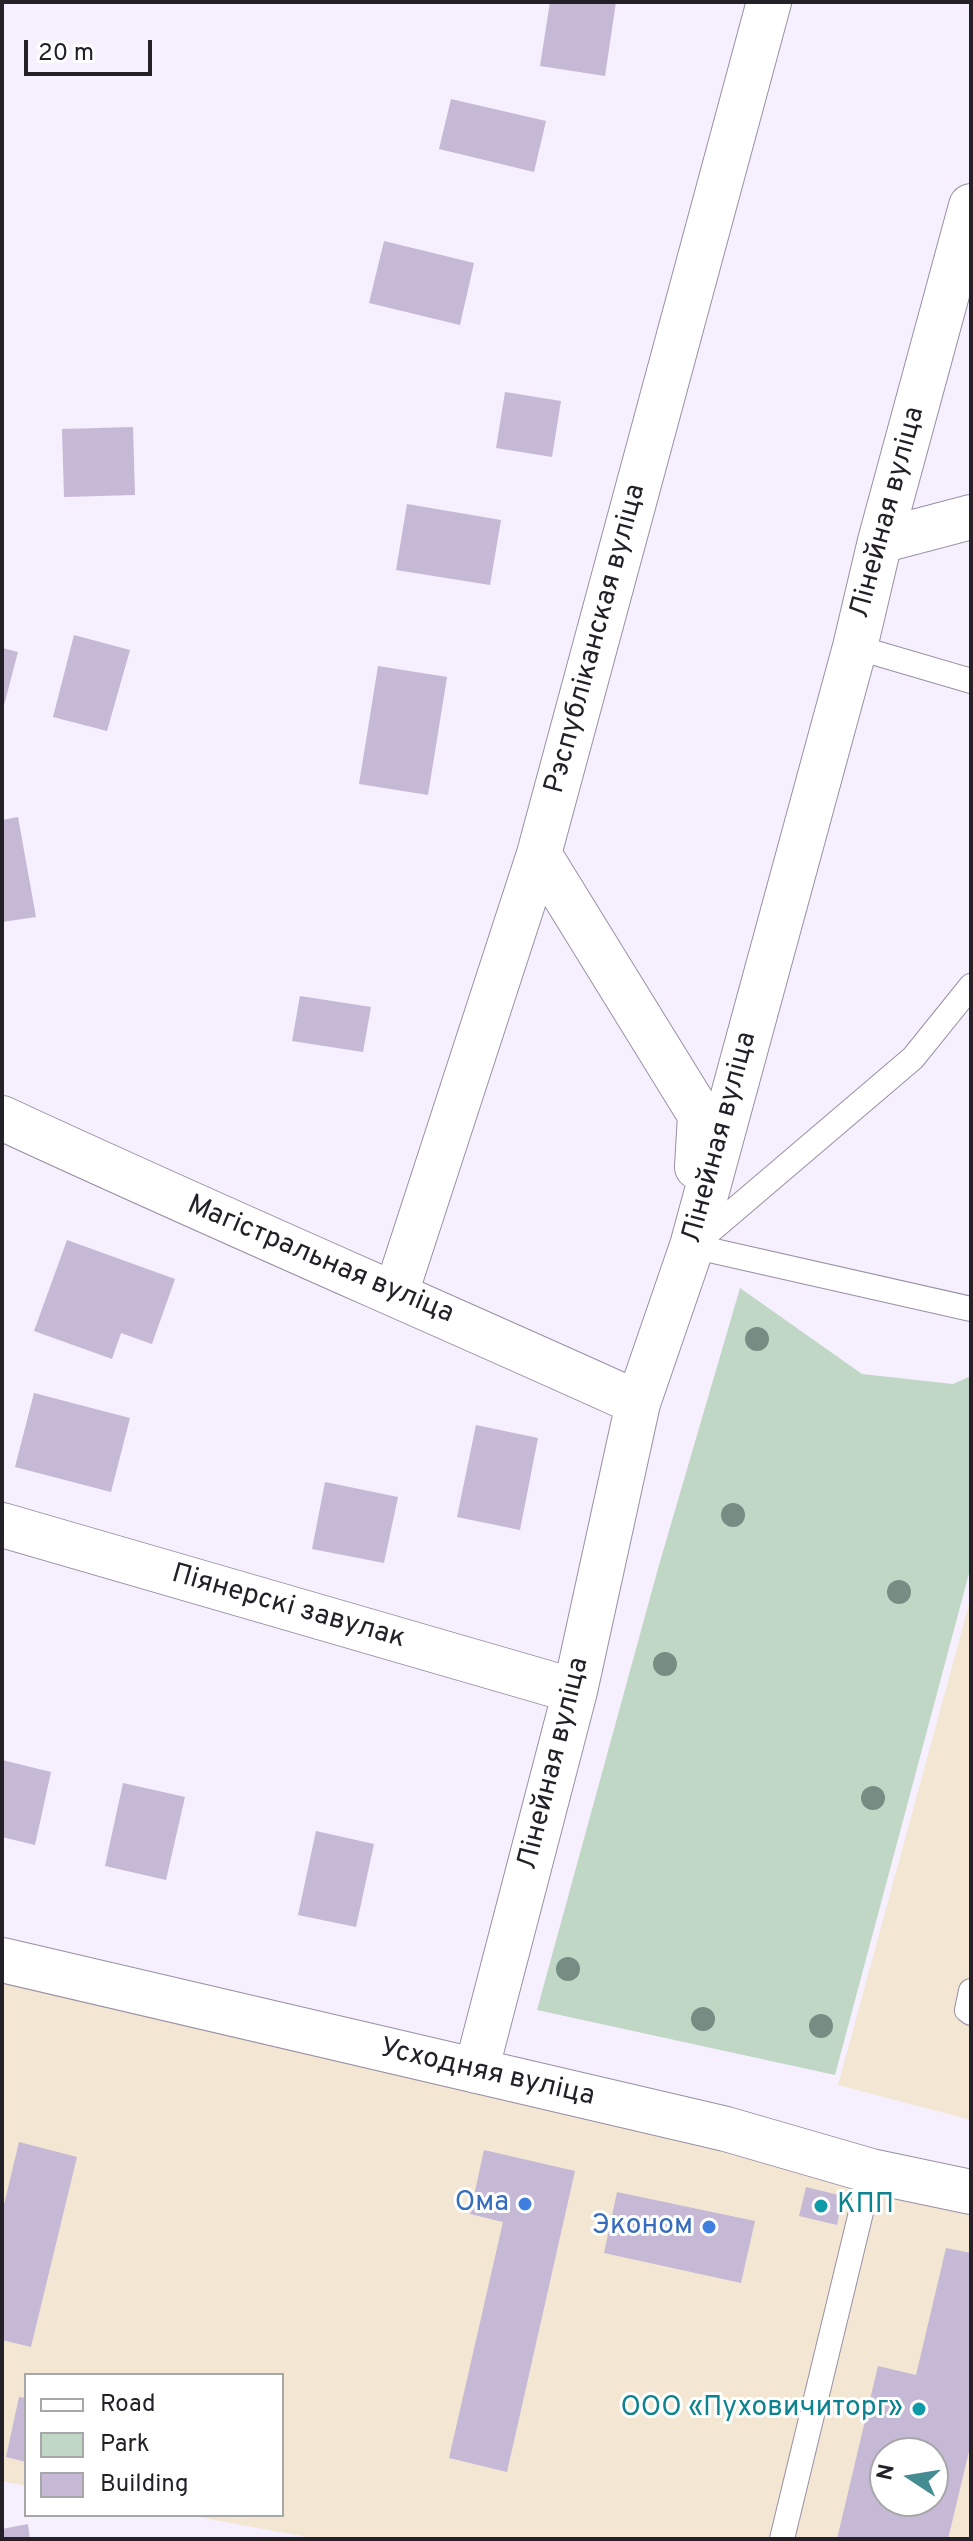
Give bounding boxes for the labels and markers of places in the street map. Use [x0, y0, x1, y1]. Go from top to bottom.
place label: Ома [455, 2187, 509, 2221]
place label: КПП [837, 2189, 894, 2223]
marker: Ома [516, 2195, 534, 2213]
marker: КПП [812, 2197, 830, 2215]
place label: Эконом [592, 2210, 693, 2244]
marker: Эконом [700, 2218, 718, 2236]
place label: ООО «Пуховичиторг» [620, 2392, 903, 2426]
marker: ООО «Пуховичиторг» [910, 2400, 928, 2418]

